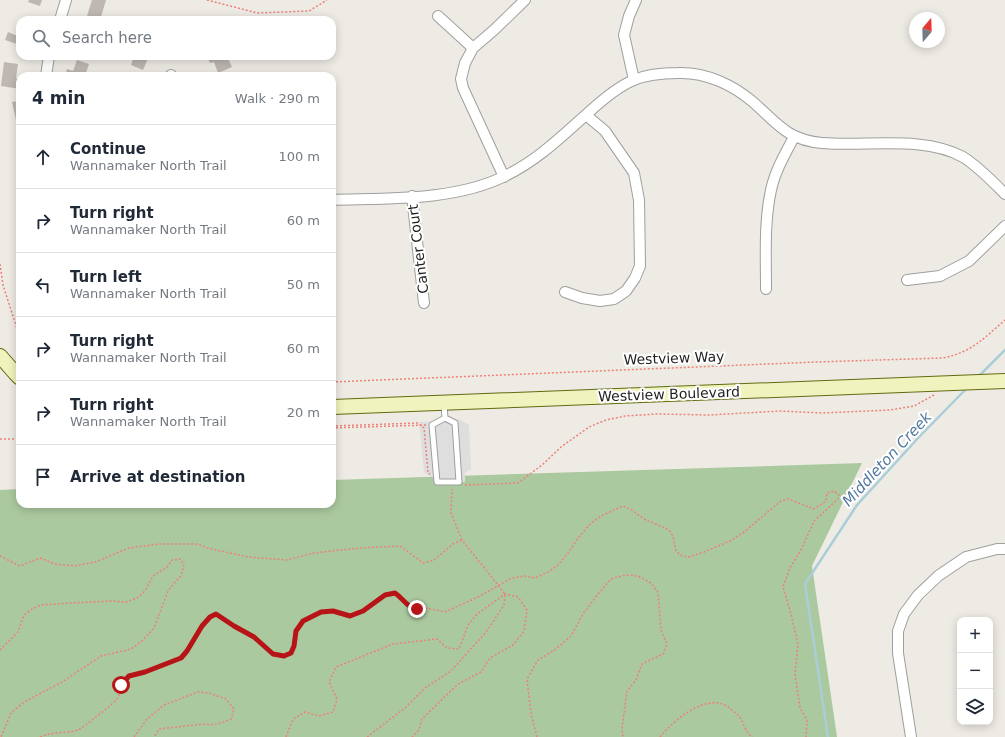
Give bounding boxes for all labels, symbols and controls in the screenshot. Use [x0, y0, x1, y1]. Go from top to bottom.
north arrow [909, 12, 945, 48]
search box [16, 16, 336, 60]
icon: search [30, 27, 52, 49]
text: Search here [62, 29, 152, 47]
text: 4 min [32, 88, 85, 108]
text: Walk · 290 m [235, 91, 320, 106]
text: Continue [70, 140, 146, 158]
icon: ahead [32, 146, 54, 168]
text: 100 m [278, 149, 320, 164]
text: Wannamaker North Trail [70, 158, 227, 173]
street label: Canter Court [405, 203, 431, 295]
text: Turn right [70, 204, 154, 222]
icon: right [32, 210, 54, 232]
text: 60 m [287, 213, 320, 228]
text: Wannamaker North Trail [70, 222, 227, 237]
text: Turn left [70, 268, 142, 286]
icon: left [32, 274, 54, 296]
text: 50 m [287, 277, 320, 292]
text: Wannamaker North Trail [70, 286, 227, 301]
text: Turn right [70, 332, 154, 350]
icon: right [32, 338, 54, 360]
text: 60 m [287, 341, 320, 356]
street label: Westview Way [623, 348, 725, 368]
text: Wannamaker North Trail [70, 350, 227, 365]
street label: Westview Boulevard [598, 384, 740, 404]
text: Turn right [70, 396, 154, 414]
icon: right [32, 402, 54, 424]
text: 20 m [287, 405, 320, 420]
water label: Middleton Creek [839, 407, 936, 510]
text: Wannamaker North Trail [70, 414, 227, 429]
icon: arrive [32, 466, 54, 488]
text: Arrive at destination [70, 468, 245, 486]
route end [408, 600, 426, 618]
map controls [957, 617, 993, 725]
button: + [957, 617, 993, 653]
button: − [957, 653, 993, 689]
route start [112, 676, 130, 694]
button: layers [957, 689, 993, 725]

